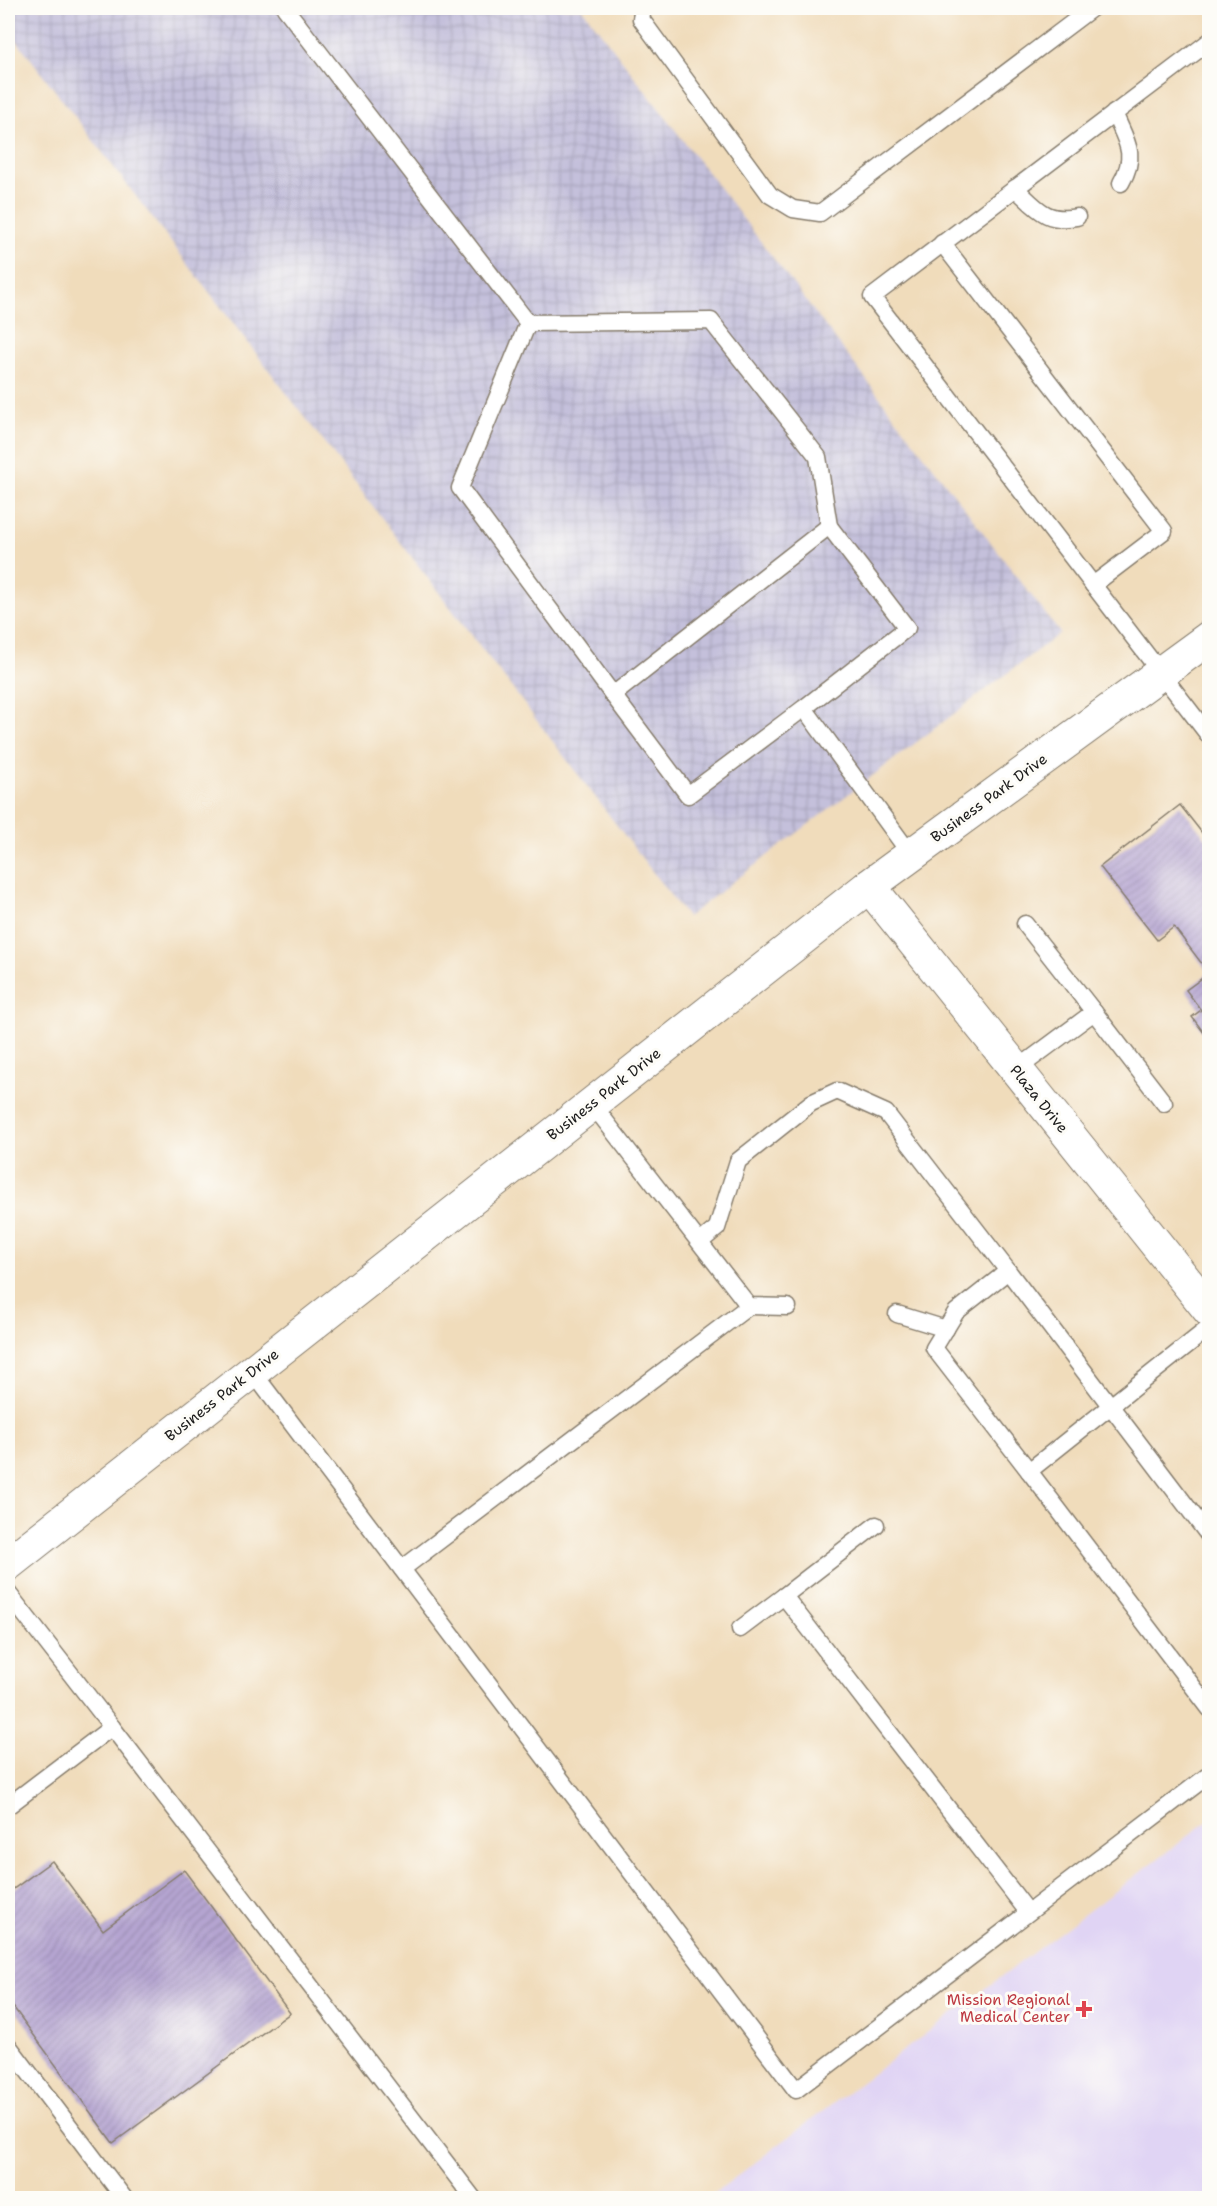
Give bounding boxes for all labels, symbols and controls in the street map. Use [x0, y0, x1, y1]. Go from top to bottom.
street label: Business Park Drive [927, 749, 1051, 847]
street label: Business Park Drive [543, 1043, 665, 1145]
street label: Plaza Drive [1005, 1061, 1073, 1137]
street label: Business Park Drive [161, 1344, 283, 1446]
place label: Mission Regional Medical Center [947, 1990, 1070, 2027]
marker: Mission Regional Medical Center [1075, 2000, 1093, 2018]

